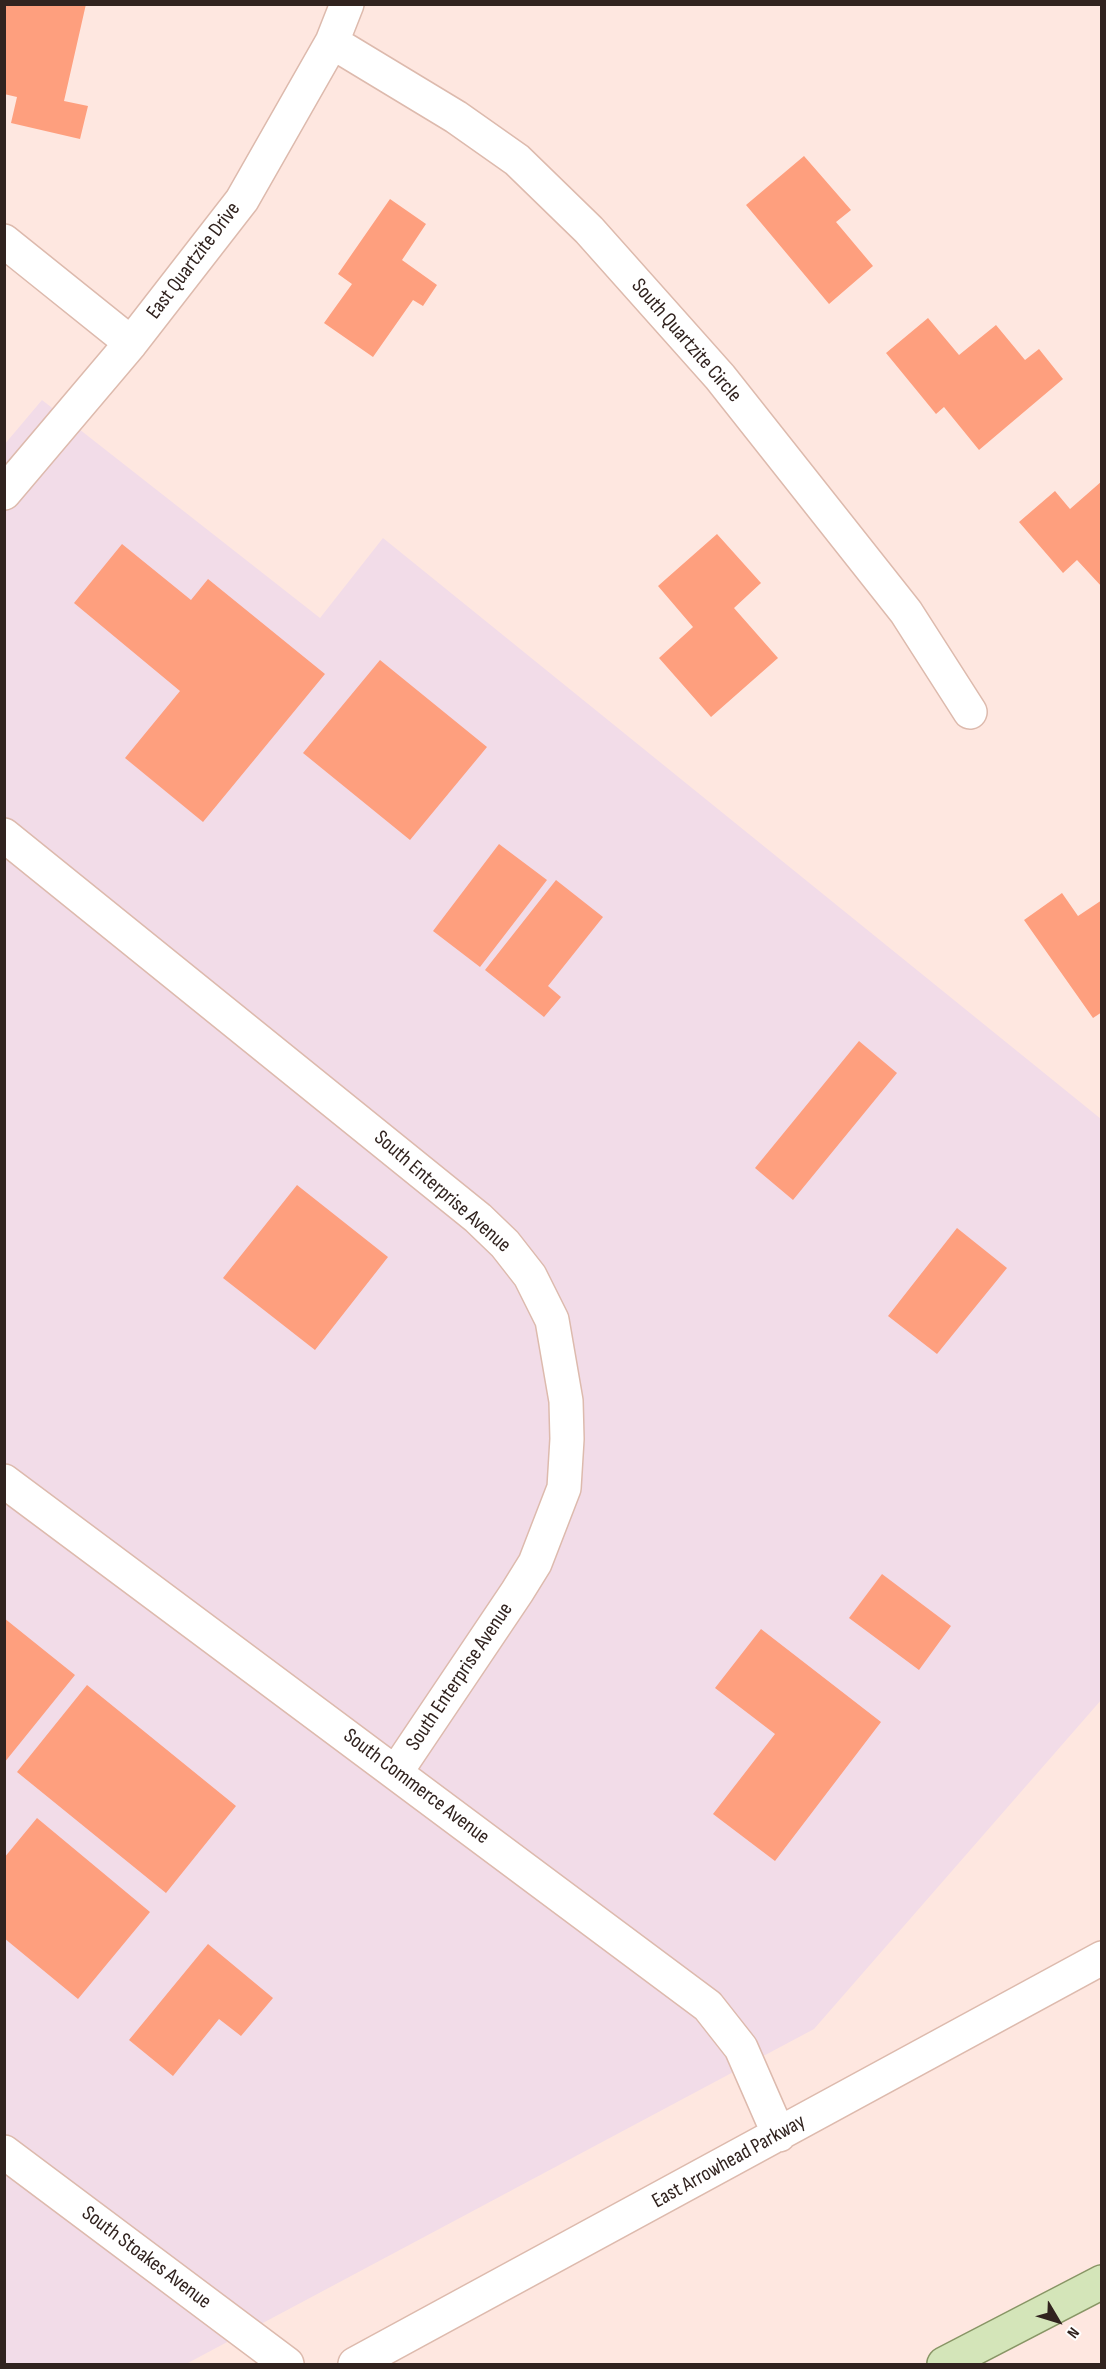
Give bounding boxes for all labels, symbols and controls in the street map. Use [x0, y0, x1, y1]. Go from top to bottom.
street label: East Quartzite Drive [142, 198, 246, 324]
street label: South Quartzite Circle [626, 274, 746, 408]
street label: South Enterprise Avenue [368, 1126, 516, 1258]
street label: South Enterprise Avenue [401, 1598, 519, 1756]
street label: South Commerce Avenue [338, 1724, 494, 1850]
street label: East Arrowhead Parkway [648, 2109, 810, 2215]
street label: South Stoakes Avenue [76, 2201, 216, 2315]
north arrow [1028, 2291, 1088, 2351]
text: N [1062, 2323, 1083, 2342]

